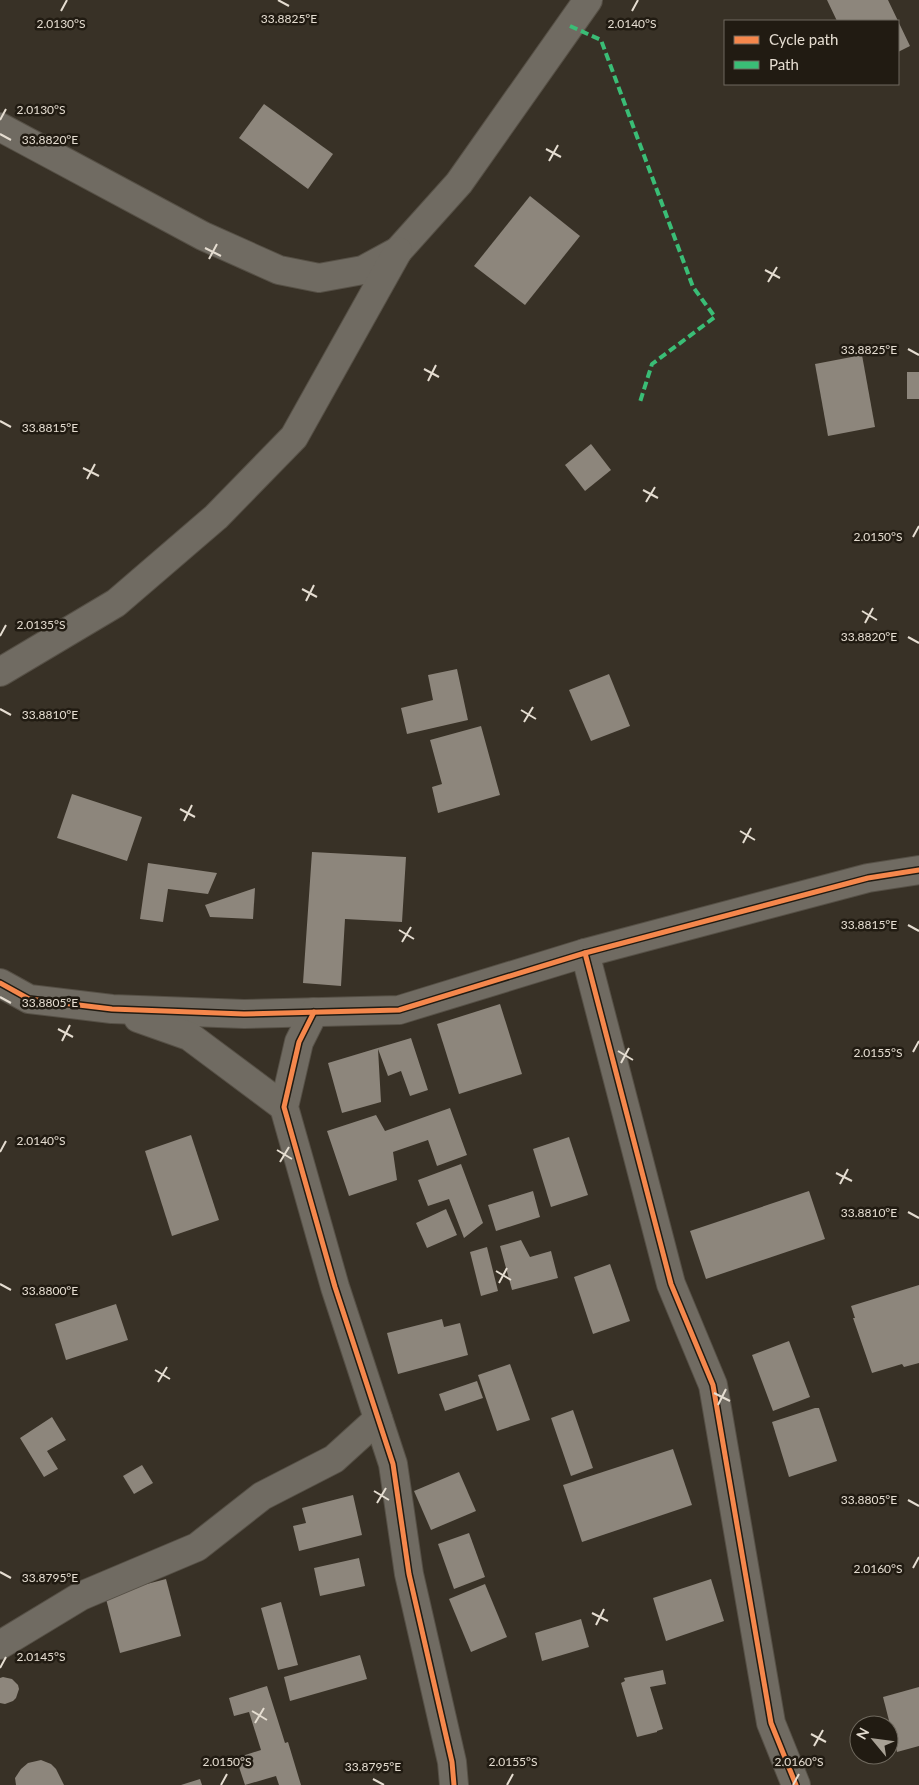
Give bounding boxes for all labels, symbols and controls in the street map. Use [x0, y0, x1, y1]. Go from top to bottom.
text: 33.8825°E [261, 11, 317, 26]
text: 2.0130°S [36, 16, 86, 31]
text: 2.0140°S [607, 16, 657, 31]
legend [724, 20, 899, 85]
text: Cycle path [769, 30, 838, 48]
text: Path [769, 55, 799, 73]
text: 2.0130°S [16, 102, 66, 117]
text: 33.8820°E [22, 132, 78, 147]
text: 33.8825°E [841, 342, 897, 357]
text: 33.8815°E [22, 420, 78, 435]
text: 2.0150°S [853, 529, 903, 544]
text: 2.0135°S [16, 617, 66, 632]
text: 33.8820°E [841, 629, 897, 644]
text: 33.8810°E [22, 707, 78, 722]
text: 33.8815°E [841, 917, 897, 932]
text: 33.8805°E [22, 995, 78, 1010]
text: 2.0155°S [853, 1045, 903, 1060]
text: 2.0140°S [16, 1133, 66, 1148]
text: 33.8810°E [841, 1205, 897, 1220]
text: 33.8800°E [22, 1283, 78, 1298]
text: 33.8805°E [841, 1492, 897, 1507]
text: 2.0160°S [853, 1561, 903, 1576]
text: 33.8795°E [22, 1570, 78, 1585]
text: 2.0145°S [16, 1649, 66, 1664]
north arrow [849, 1715, 899, 1765]
text: N [852, 1725, 872, 1742]
text: 2.0150°S [202, 1754, 252, 1769]
text: 2.0155°S [488, 1754, 538, 1769]
text: 2.0160°S [774, 1754, 824, 1769]
text: 33.8795°E [345, 1759, 401, 1774]

